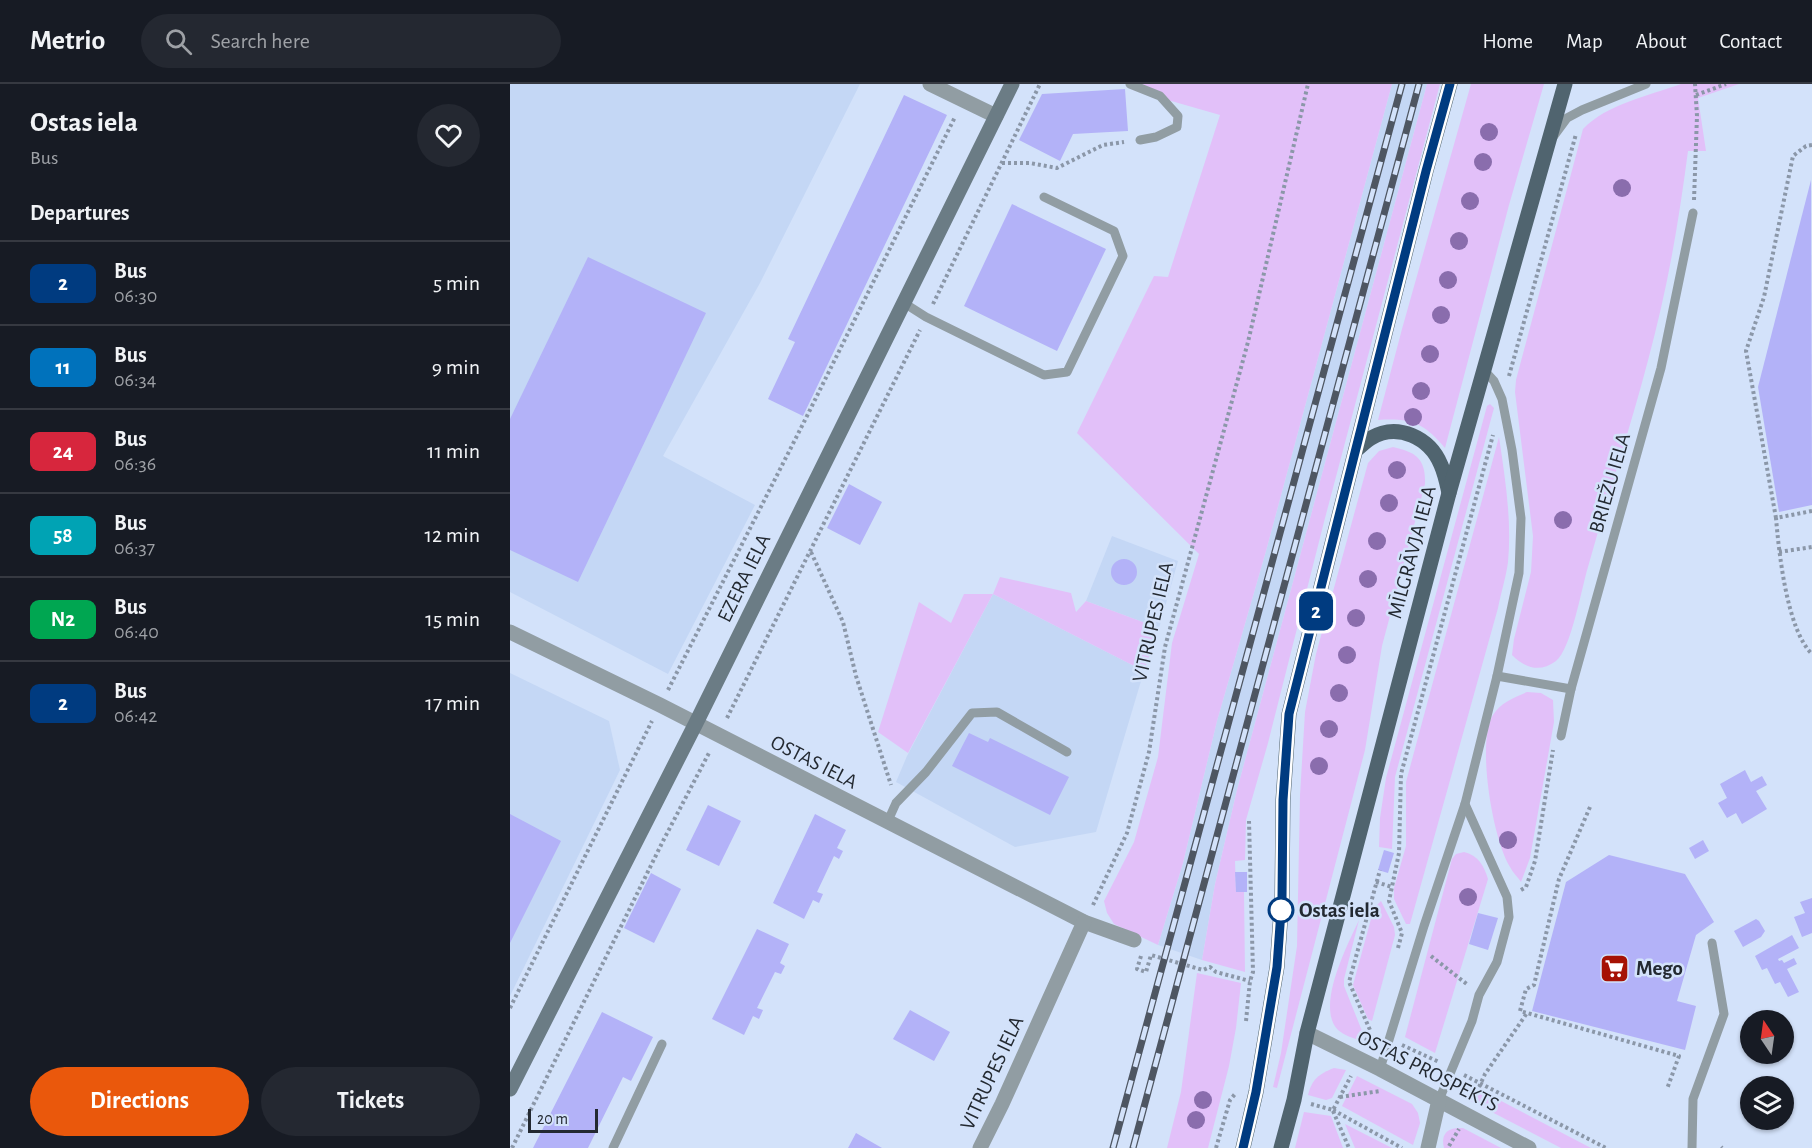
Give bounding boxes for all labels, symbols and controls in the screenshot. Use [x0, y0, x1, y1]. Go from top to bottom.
search box [141, 14, 561, 68]
icon: search [162, 25, 195, 58]
text: Metrio [30, 27, 105, 55]
text: Search here [210, 30, 310, 52]
text: Home [1482, 31, 1533, 52]
text: Map [1566, 31, 1603, 52]
text: About [1636, 31, 1686, 52]
text: Contact [1719, 31, 1782, 52]
button: heart [417, 104, 480, 167]
text: Ostas iela [30, 109, 138, 137]
text: Bus [30, 148, 58, 168]
text: Departures [30, 202, 130, 224]
text: Bus [114, 260, 147, 282]
text: 5 min [433, 272, 480, 294]
text: 2 [58, 273, 68, 294]
text: 06:30 [114, 286, 157, 306]
text: Bus [114, 344, 147, 366]
text: 9 min [432, 356, 480, 378]
text: 11 [55, 357, 71, 378]
text: 06:34 [114, 370, 156, 390]
text: Bus [114, 428, 147, 450]
street label: BRIEŽU IELA [1584, 430, 1634, 535]
text: 11 min [427, 440, 480, 462]
text: 24 [53, 441, 73, 462]
text: 06:36 [114, 454, 156, 474]
street label: MĪLGRĀVJA IELA [1383, 483, 1440, 621]
text: Bus [114, 512, 147, 534]
text: 12 min [425, 524, 480, 546]
text: 58 [53, 525, 73, 546]
street label: EZERA IELA [714, 531, 774, 625]
text: 06:37 [114, 538, 155, 558]
street label: VITRUPES IELA [1129, 560, 1177, 684]
line badge: 2 [1296, 592, 1336, 630]
text: Bus [114, 596, 147, 618]
text: 2 [1311, 601, 1321, 622]
text: 15 min [425, 608, 480, 630]
text: N2 [51, 609, 75, 630]
text: 06:40 [114, 622, 159, 642]
text: Bus [114, 680, 147, 702]
text: 17 min [425, 692, 480, 714]
text: 2 [58, 693, 68, 714]
text: 06:42 [114, 706, 157, 726]
street label: OSTAS IELA [767, 731, 861, 793]
marker: Ostas iela [1268, 897, 1294, 923]
place label: Ostas iela [1299, 900, 1380, 921]
supermarket icon: Mego [1599, 952, 1631, 984]
place label: Mego [1636, 958, 1683, 979]
north arrow [1740, 1010, 1794, 1064]
map controls [1740, 1010, 1794, 1130]
street label: VITRUPES IELA [957, 1013, 1027, 1133]
street label: OSTAS PROSPEKTS [1354, 1026, 1502, 1116]
button: Directions [30, 1067, 249, 1136]
button: Tickets [261, 1067, 480, 1136]
button: layers [1740, 1076, 1794, 1130]
scale bar [528, 1106, 598, 1134]
text: 20 m [537, 1111, 568, 1127]

